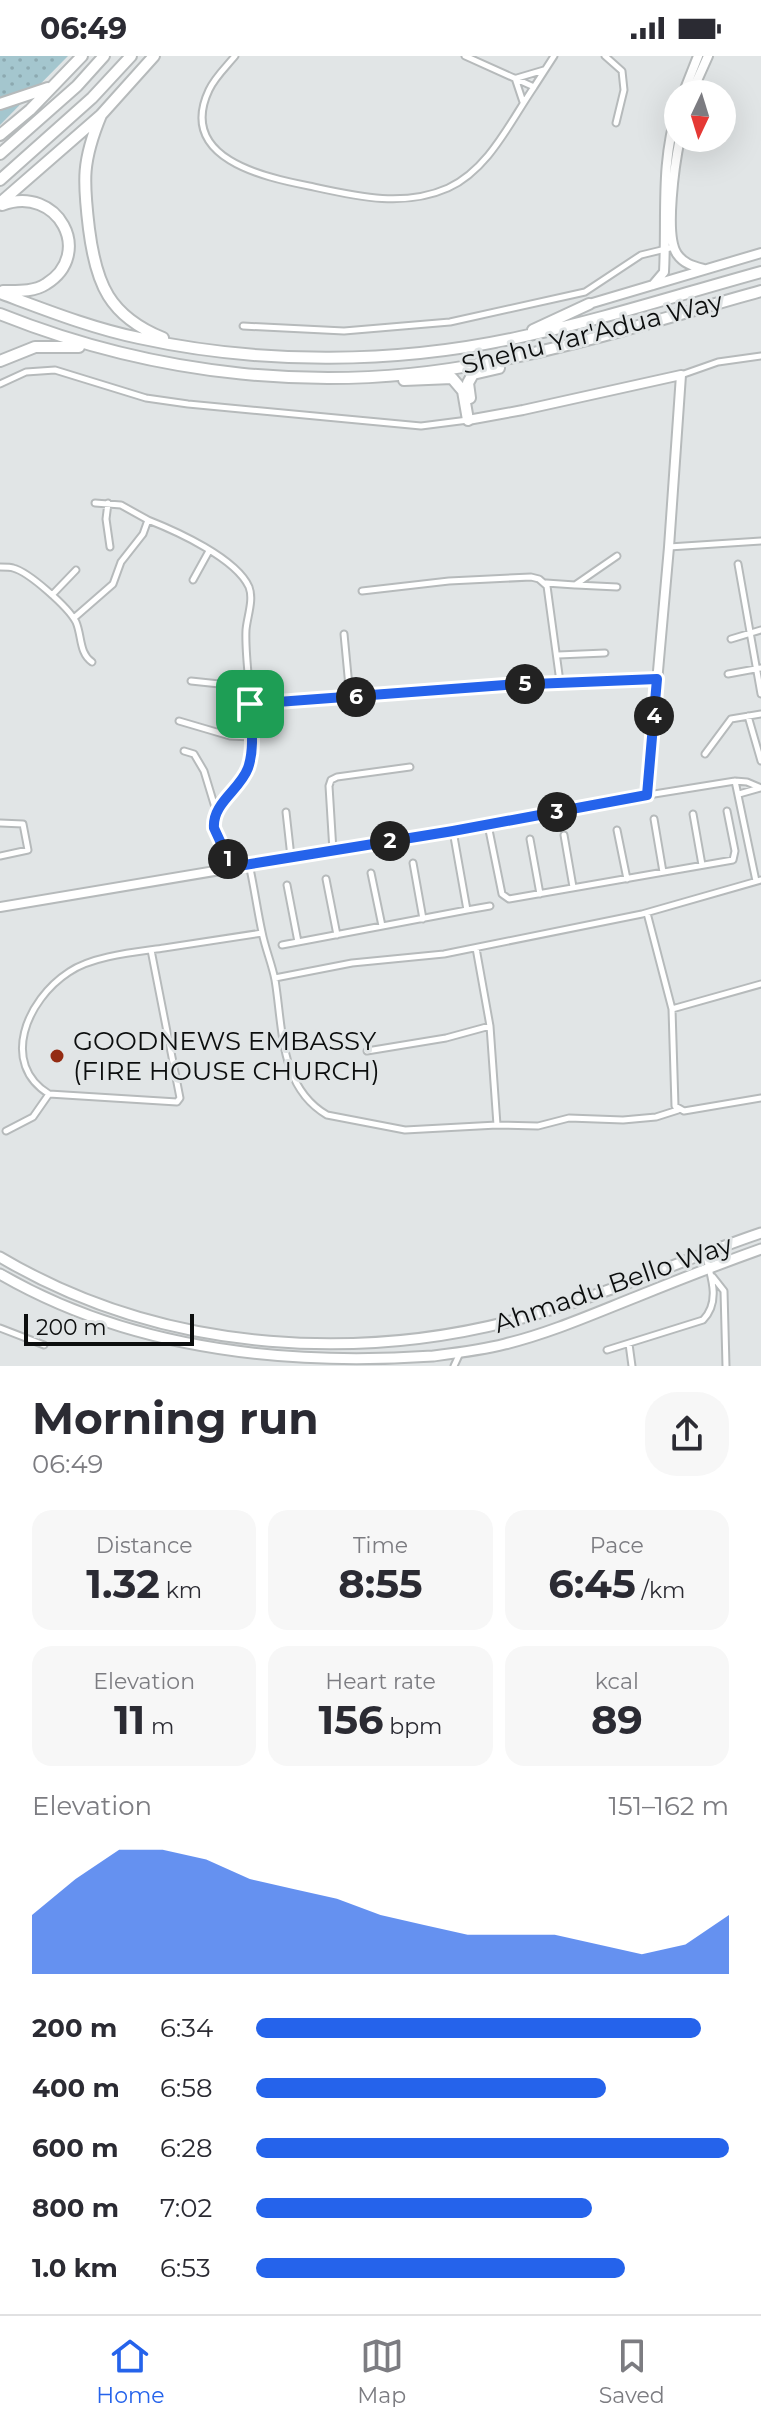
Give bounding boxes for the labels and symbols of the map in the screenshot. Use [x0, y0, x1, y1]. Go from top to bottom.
north arrow [664, 80, 736, 152]
street label: Shehu Yar'Adua Way [458, 285, 727, 381]
pin: 5 [505, 664, 545, 704]
pin [216, 670, 284, 738]
pin: 6 [336, 677, 376, 717]
pin: 4 [634, 696, 674, 736]
pin: 3 [537, 792, 577, 832]
pin: 2 [370, 821, 410, 861]
pin: 1 [208, 839, 248, 879]
place label: GOODNEWS EMBASSY (FIRE HOUSE CHURCH) [73, 1025, 380, 1087]
marker: GOODNEWS EMBASSY (FIRE HOUSE CHURCH) [48, 1047, 66, 1065]
street label: Ahmadu Bello Way [490, 1228, 737, 1340]
scale bar [24, 1310, 194, 1346]

